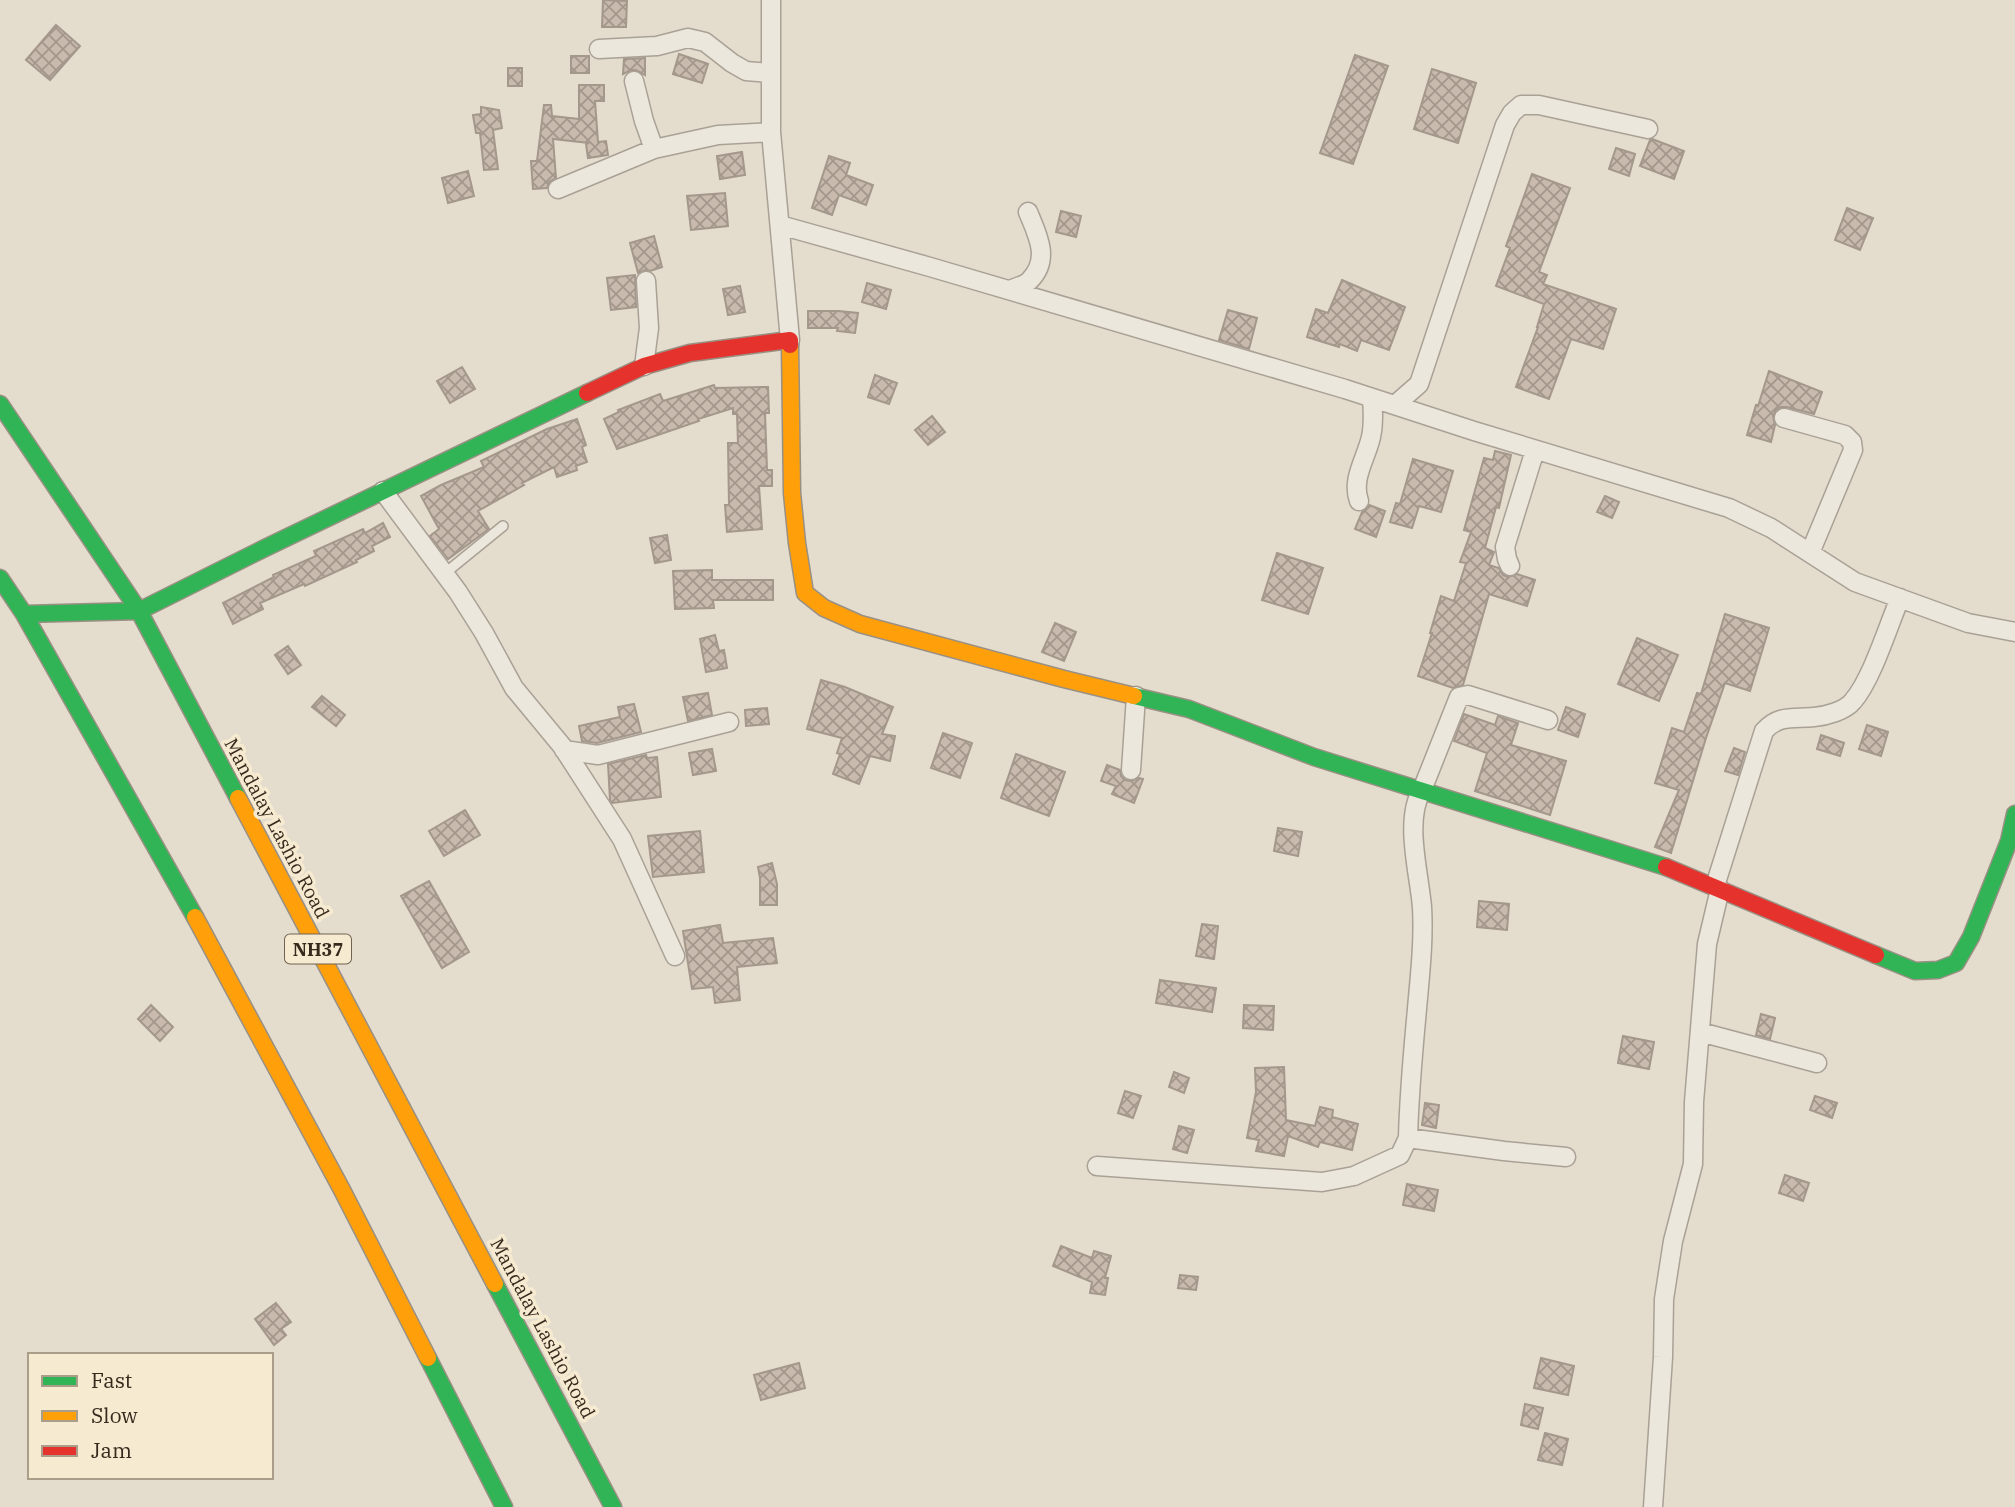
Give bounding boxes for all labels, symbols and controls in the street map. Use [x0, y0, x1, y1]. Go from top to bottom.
street label: Mandalay Lashio Road [219, 734, 335, 922]
road number: NH37 [285, 934, 351, 964]
street label: Mandalay Lashio Road [485, 1234, 601, 1422]
legend [28, 1353, 273, 1479]
text: Fast [91, 1366, 132, 1394]
text: Slow [91, 1401, 138, 1429]
text: Jam [91, 1436, 132, 1464]

